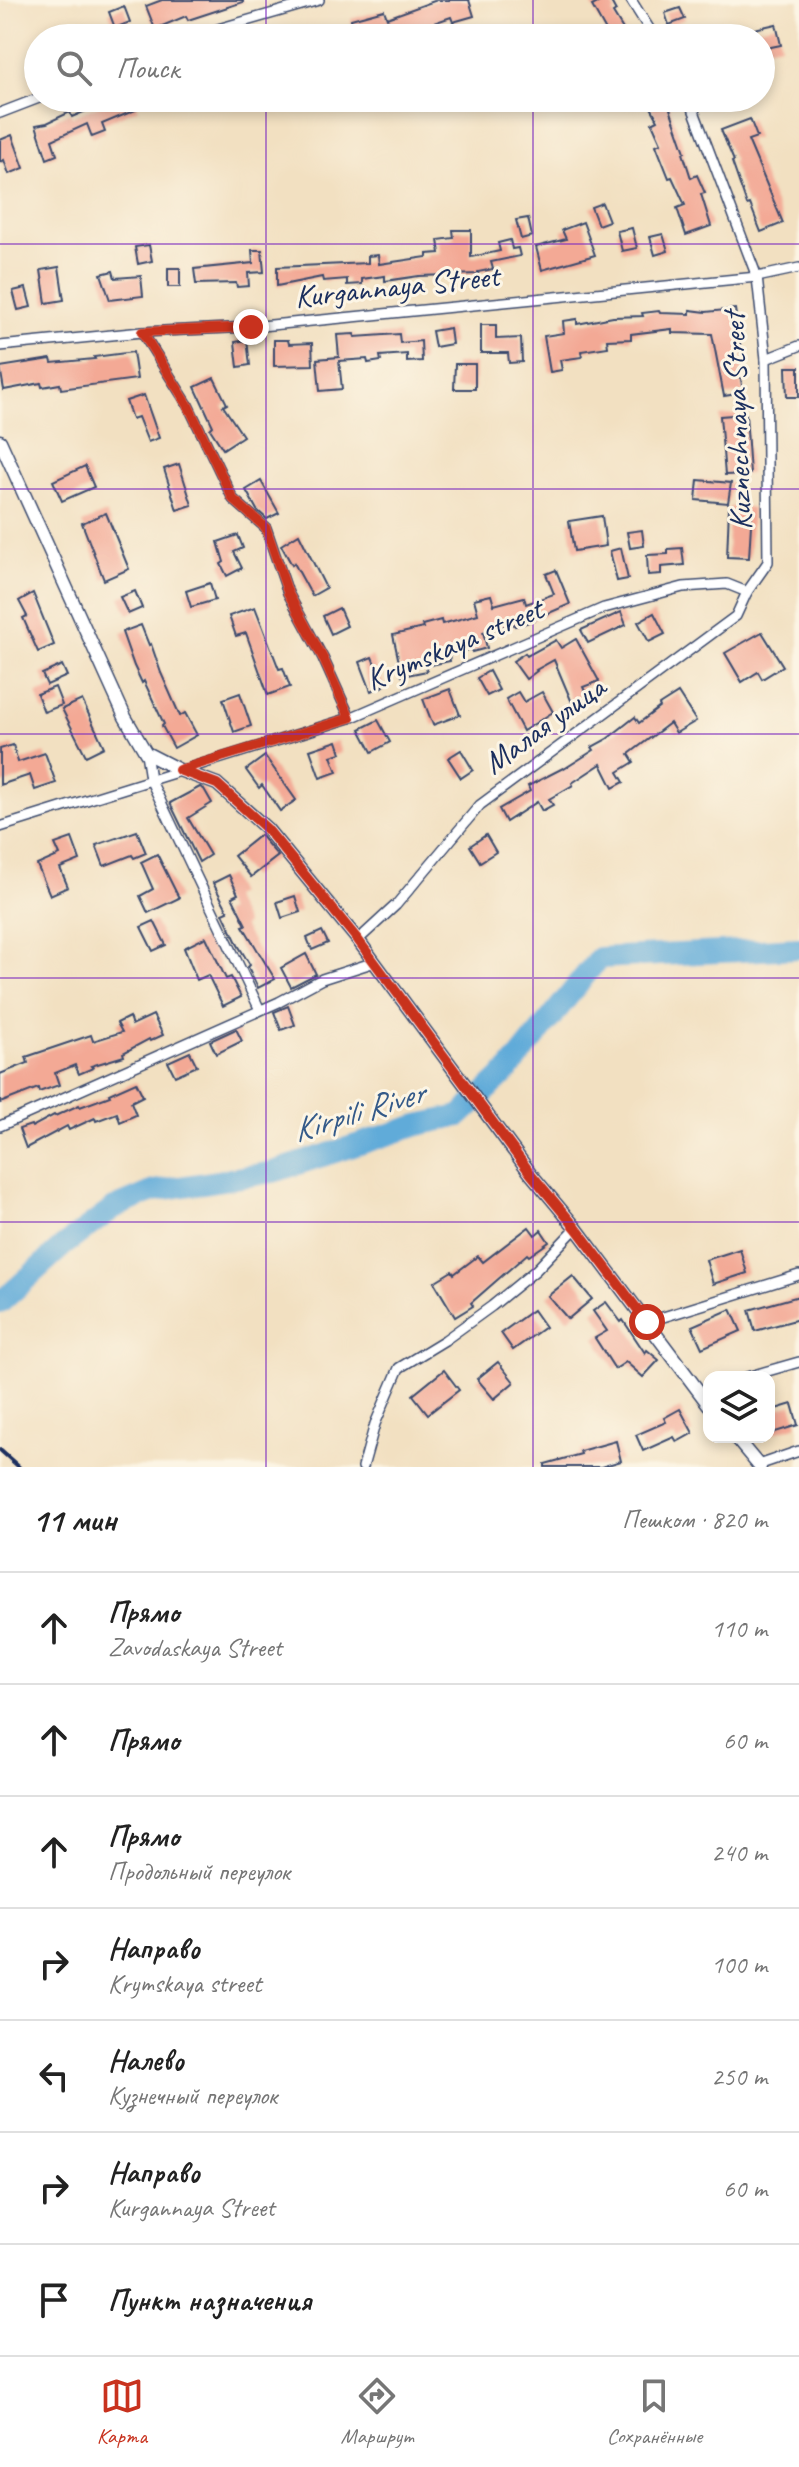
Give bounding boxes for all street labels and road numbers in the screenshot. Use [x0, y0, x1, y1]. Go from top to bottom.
street label: Kurgannaya Street [293, 255, 505, 317]
street label: Kuznechnaya Street [713, 307, 761, 531]
street label: Krymskaya street [359, 587, 552, 700]
street label: Малая улица [475, 665, 615, 783]

